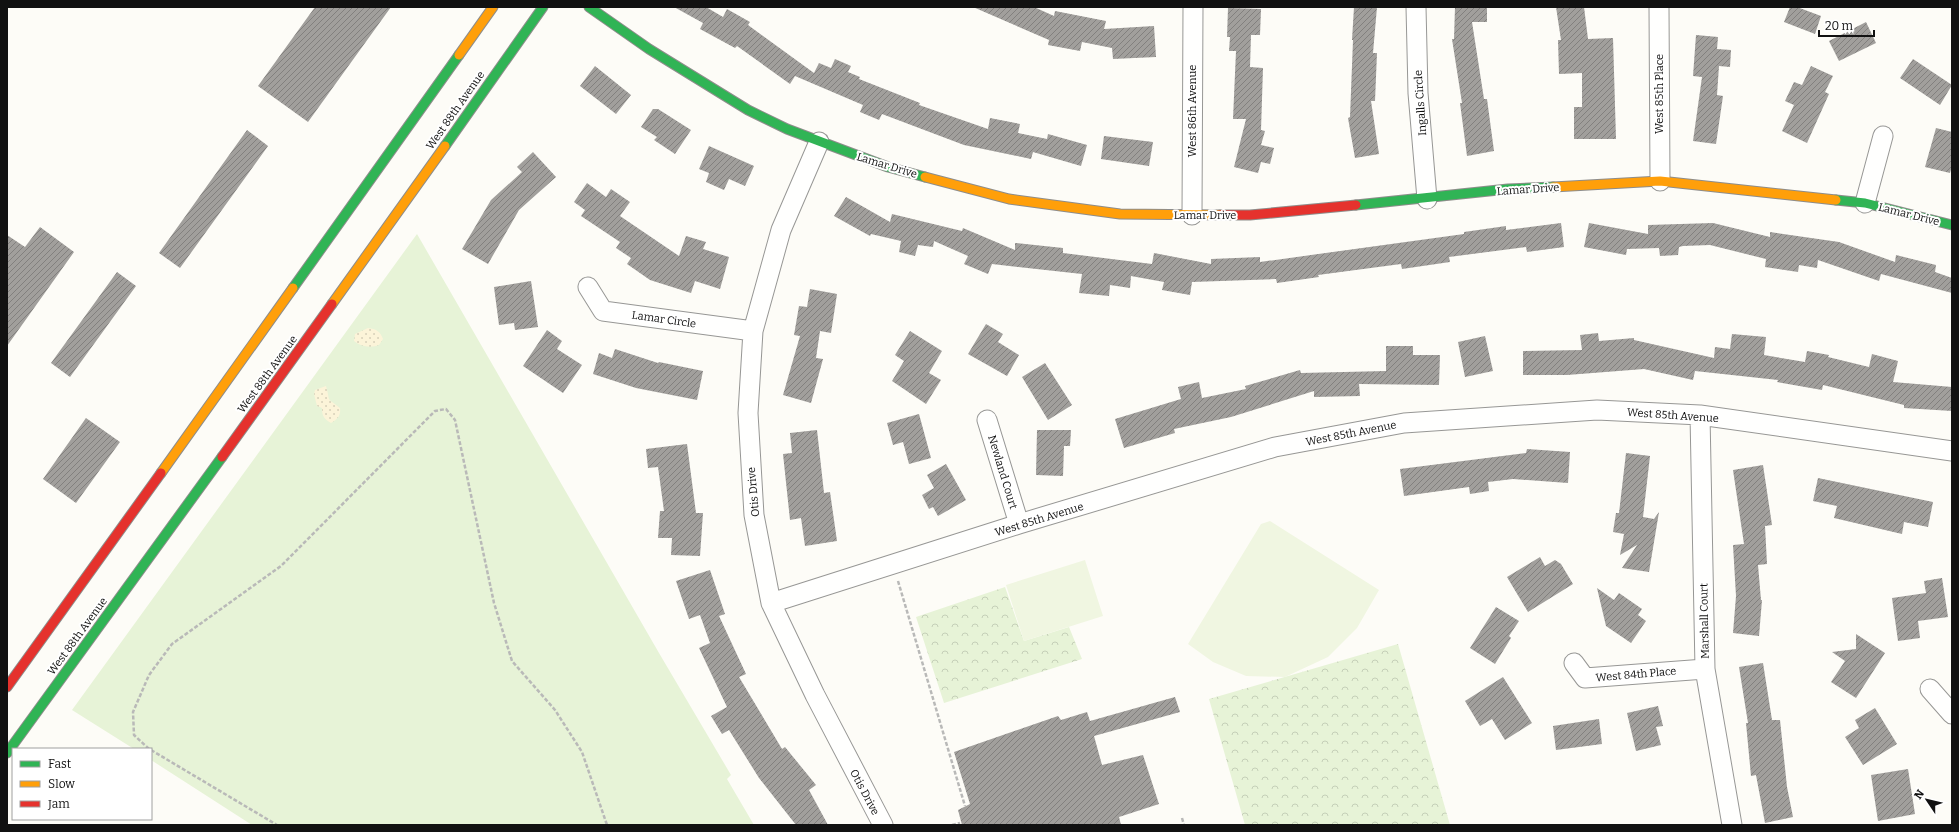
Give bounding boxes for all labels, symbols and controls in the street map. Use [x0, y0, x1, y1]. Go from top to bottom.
scale bar [1819, 12, 1874, 38]
text: 20 m [1825, 19, 1854, 33]
street label: West 85th Place [1653, 54, 1666, 134]
street label: West 86th Avenue [1186, 65, 1199, 157]
street label: West 88th Avenue [424, 69, 487, 152]
street label: Ingalls Circle [1412, 70, 1429, 136]
street label: Lamar Drive [855, 150, 919, 181]
street label: Lamar Drive [1496, 181, 1560, 198]
street label: Lamar Drive [1877, 201, 1941, 228]
street label: Lamar Drive [1174, 209, 1236, 222]
street label: Lamar Circle [631, 309, 697, 330]
street label: West 88th Avenue [235, 333, 300, 416]
street label: West 85th Avenue [1627, 406, 1719, 425]
street label: West 85th Avenue [1305, 418, 1397, 449]
street label: Newland Court [985, 434, 1020, 511]
street label: Otis Drive [745, 467, 762, 517]
street label: West 85th Avenue [993, 500, 1085, 539]
street label: Marshall Court [1697, 583, 1712, 659]
street label: West 88th Avenue [45, 595, 110, 678]
street label: West 84th Place [1595, 665, 1677, 684]
legend [12, 748, 152, 820]
text: Fast [48, 757, 72, 771]
street label: Otis Drive [847, 767, 882, 817]
text: Slow [48, 777, 75, 791]
north arrow [1907, 780, 1947, 820]
text: N [1911, 787, 1927, 802]
text: Jam [47, 797, 70, 811]

